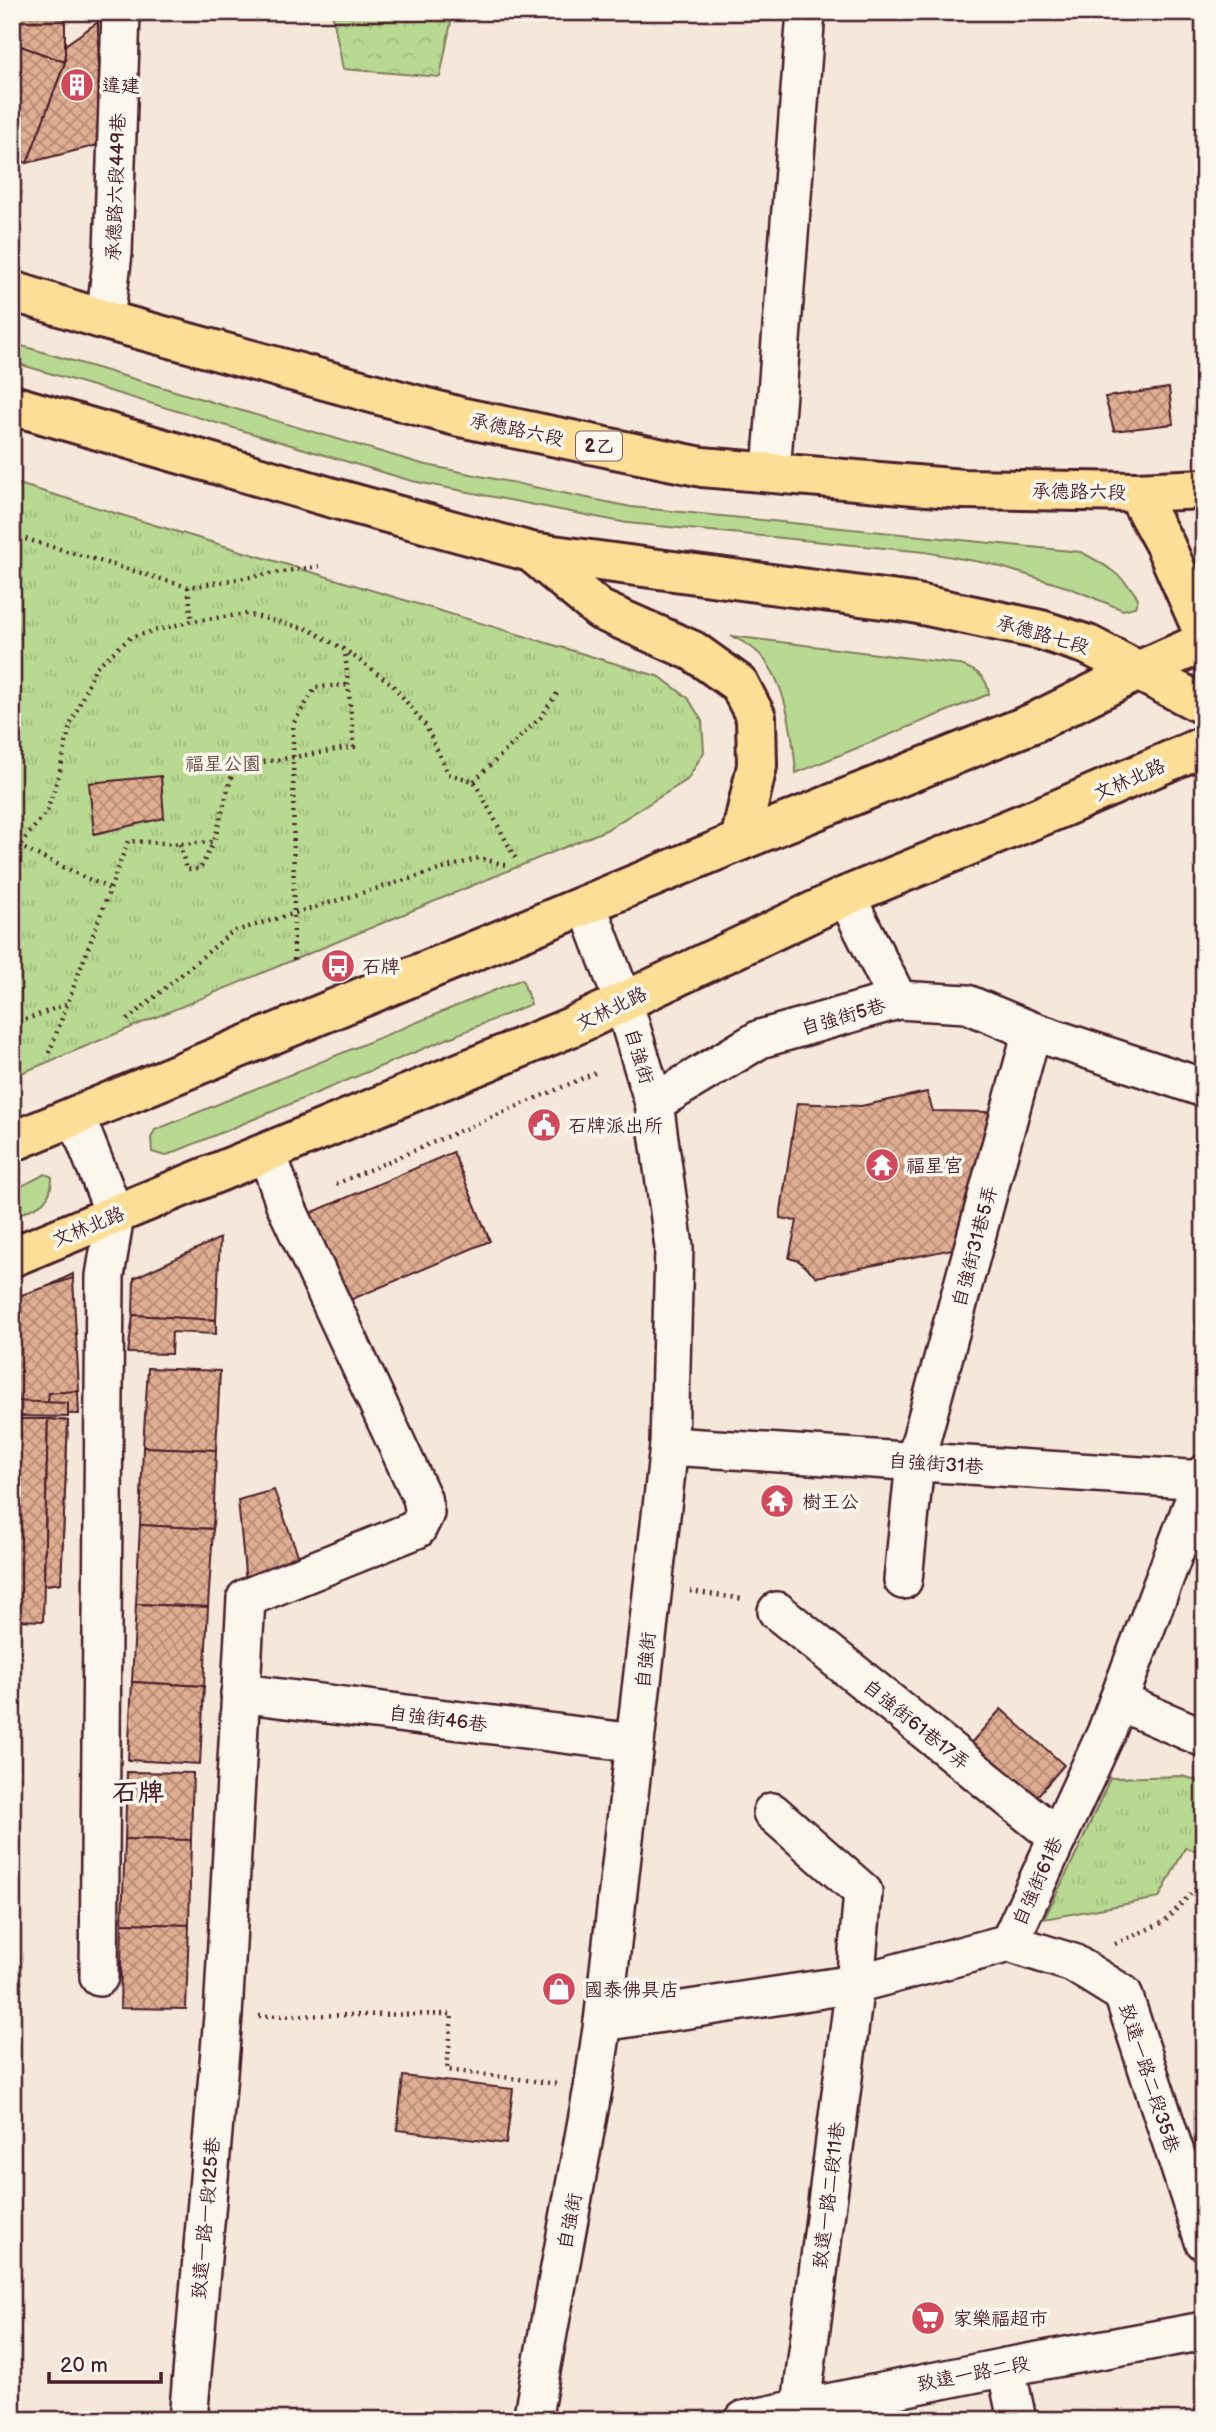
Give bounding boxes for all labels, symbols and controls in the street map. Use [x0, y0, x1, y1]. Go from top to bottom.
building icon: 違建 [58, 66, 96, 104]
place label: 違建 [102, 75, 140, 98]
street label: 承德路六段449巷 [102, 113, 131, 261]
street label: 承德路六段 [468, 409, 566, 452]
road number: 2乙 [576, 432, 622, 461]
street label: 承德路六段 [1031, 480, 1127, 505]
street label: 承德路七段 [994, 611, 1091, 660]
park label: 福星公園 [185, 753, 261, 776]
street label: 文林北路 [1090, 754, 1169, 806]
bus stop icon: 石牌 [319, 947, 357, 985]
place label: 石牌 [362, 956, 400, 979]
street label: 文林北路 [572, 982, 651, 1036]
street label: 自強街5巷 [798, 994, 888, 1040]
street label: 自強街 [619, 1026, 658, 1087]
public building icon: 石牌派出所 [525, 1106, 563, 1144]
place label: 石牌派出所 [568, 1115, 663, 1138]
temple icon: 福星宮 [863, 1146, 901, 1184]
place label: 福星宮 [906, 1155, 963, 1178]
street label: 自強街31巷5弄 [948, 1183, 1003, 1310]
street label: 文林北路 [49, 1202, 128, 1252]
street label: 自強街31巷 [888, 1450, 984, 1479]
temple icon: 樹王公 [758, 1482, 796, 1520]
place label: 樹王公 [802, 1491, 859, 1514]
street label: 自強街 [632, 1631, 661, 1690]
street label: 自強街61巷17弄 [858, 1675, 974, 1775]
street label: 自強街46巷 [387, 1702, 488, 1737]
district label: 石牌 [112, 1778, 164, 1809]
street label: 自強街61巷 [1009, 1834, 1068, 1930]
shop icon: 國泰佛具店 [540, 1970, 578, 2008]
place label: 國泰佛具店 [584, 1979, 679, 2002]
street label: 致遠一路二段35巷 [1114, 2001, 1184, 2156]
street label: 致遠一路二段11巷 [809, 2120, 850, 2270]
street label: 致遠一路一段125巷 [188, 2136, 225, 2300]
street label: 自強街 [554, 2191, 587, 2251]
supermarket icon: 家樂福超市 [909, 2299, 947, 2337]
place label: 家樂福超市 [953, 2308, 1048, 2331]
scale bar [49, 2341, 161, 2385]
street label: 致遠一路二段 [915, 2352, 1031, 2397]
text: 20 m [60, 2353, 108, 2378]

